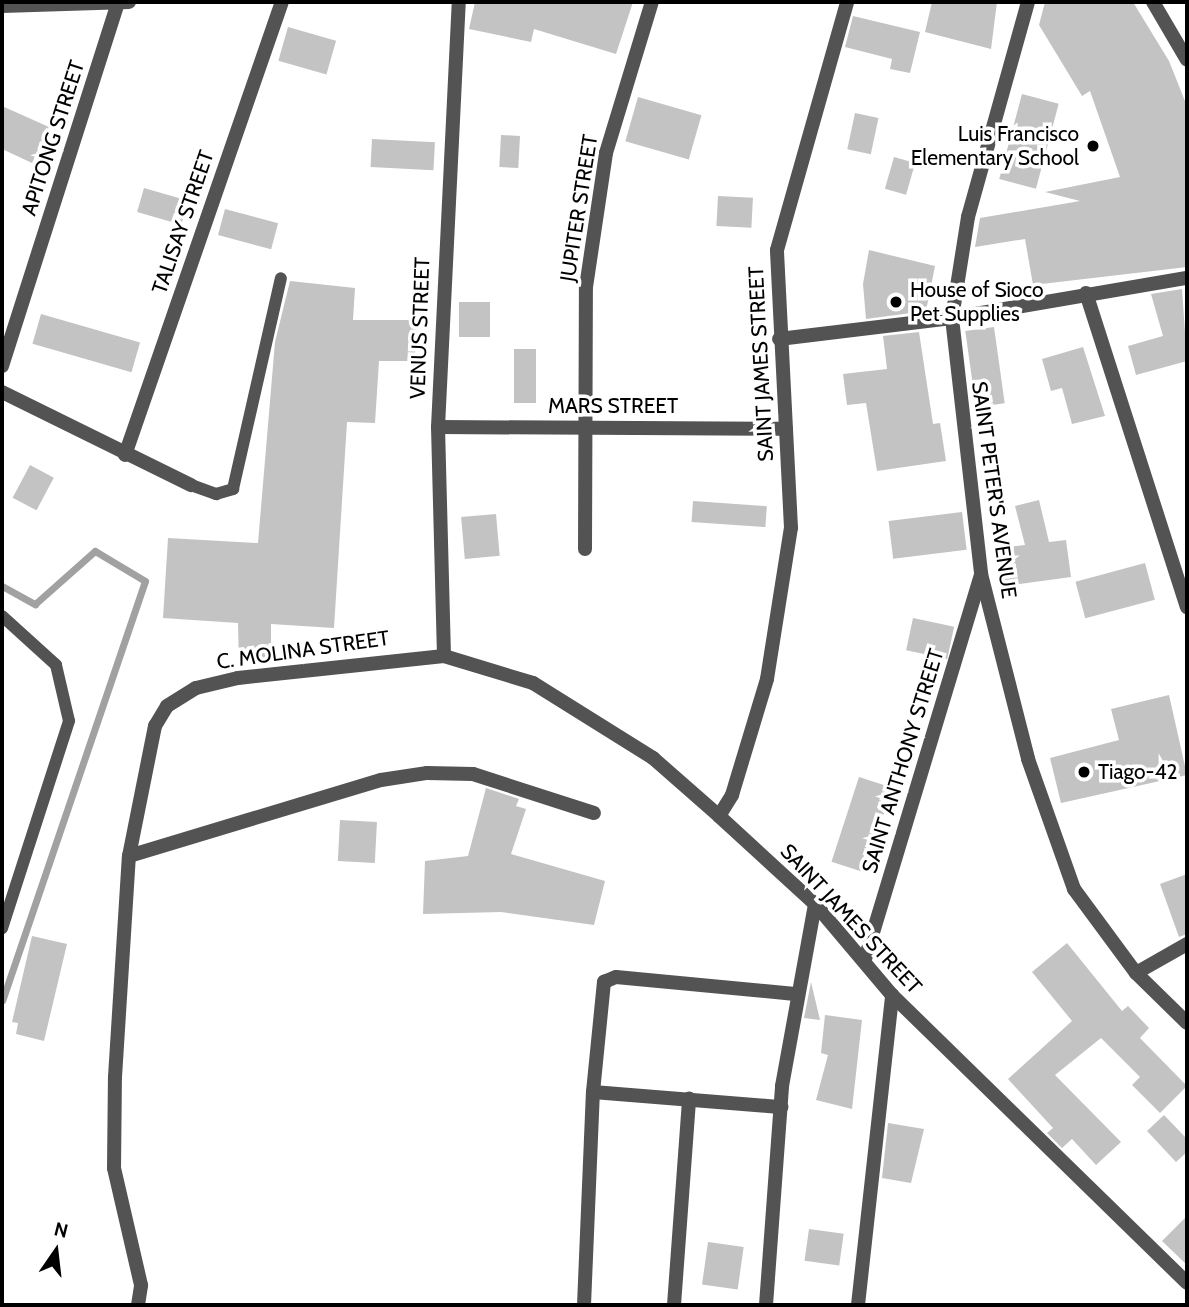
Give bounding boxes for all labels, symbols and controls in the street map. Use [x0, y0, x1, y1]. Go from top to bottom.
street label: APITONG STREET [16, 57, 90, 219]
place label: Luis Francisco Elementary School [911, 121, 1079, 171]
street label: JUPITER STREET [555, 133, 603, 283]
marker: Luis Francisco Elementary School [1085, 138, 1101, 154]
street label: TALISAY STREET [147, 147, 219, 297]
street label: VENUS STREET [405, 257, 435, 399]
street label: SAINT JAMES STREET [743, 266, 779, 462]
place label: House of Sioco Pet Supplies [910, 277, 1043, 327]
marker: House of Sioco Pet Supplies [888, 294, 904, 310]
street label: SAINT PETER'S AVENUE [966, 380, 1022, 600]
street label: MARS STREET [548, 393, 678, 419]
street label: C. MOLINA STREET [215, 625, 391, 675]
street label: SAINT ANTHONY STREET [857, 646, 949, 876]
place label: Tiago-42 [1098, 759, 1178, 785]
marker: Tiago-42 [1076, 764, 1092, 780]
street label: SAINT JAMES STREET [775, 839, 927, 999]
north arrow [21, 1216, 91, 1286]
text: N [52, 1217, 71, 1243]

